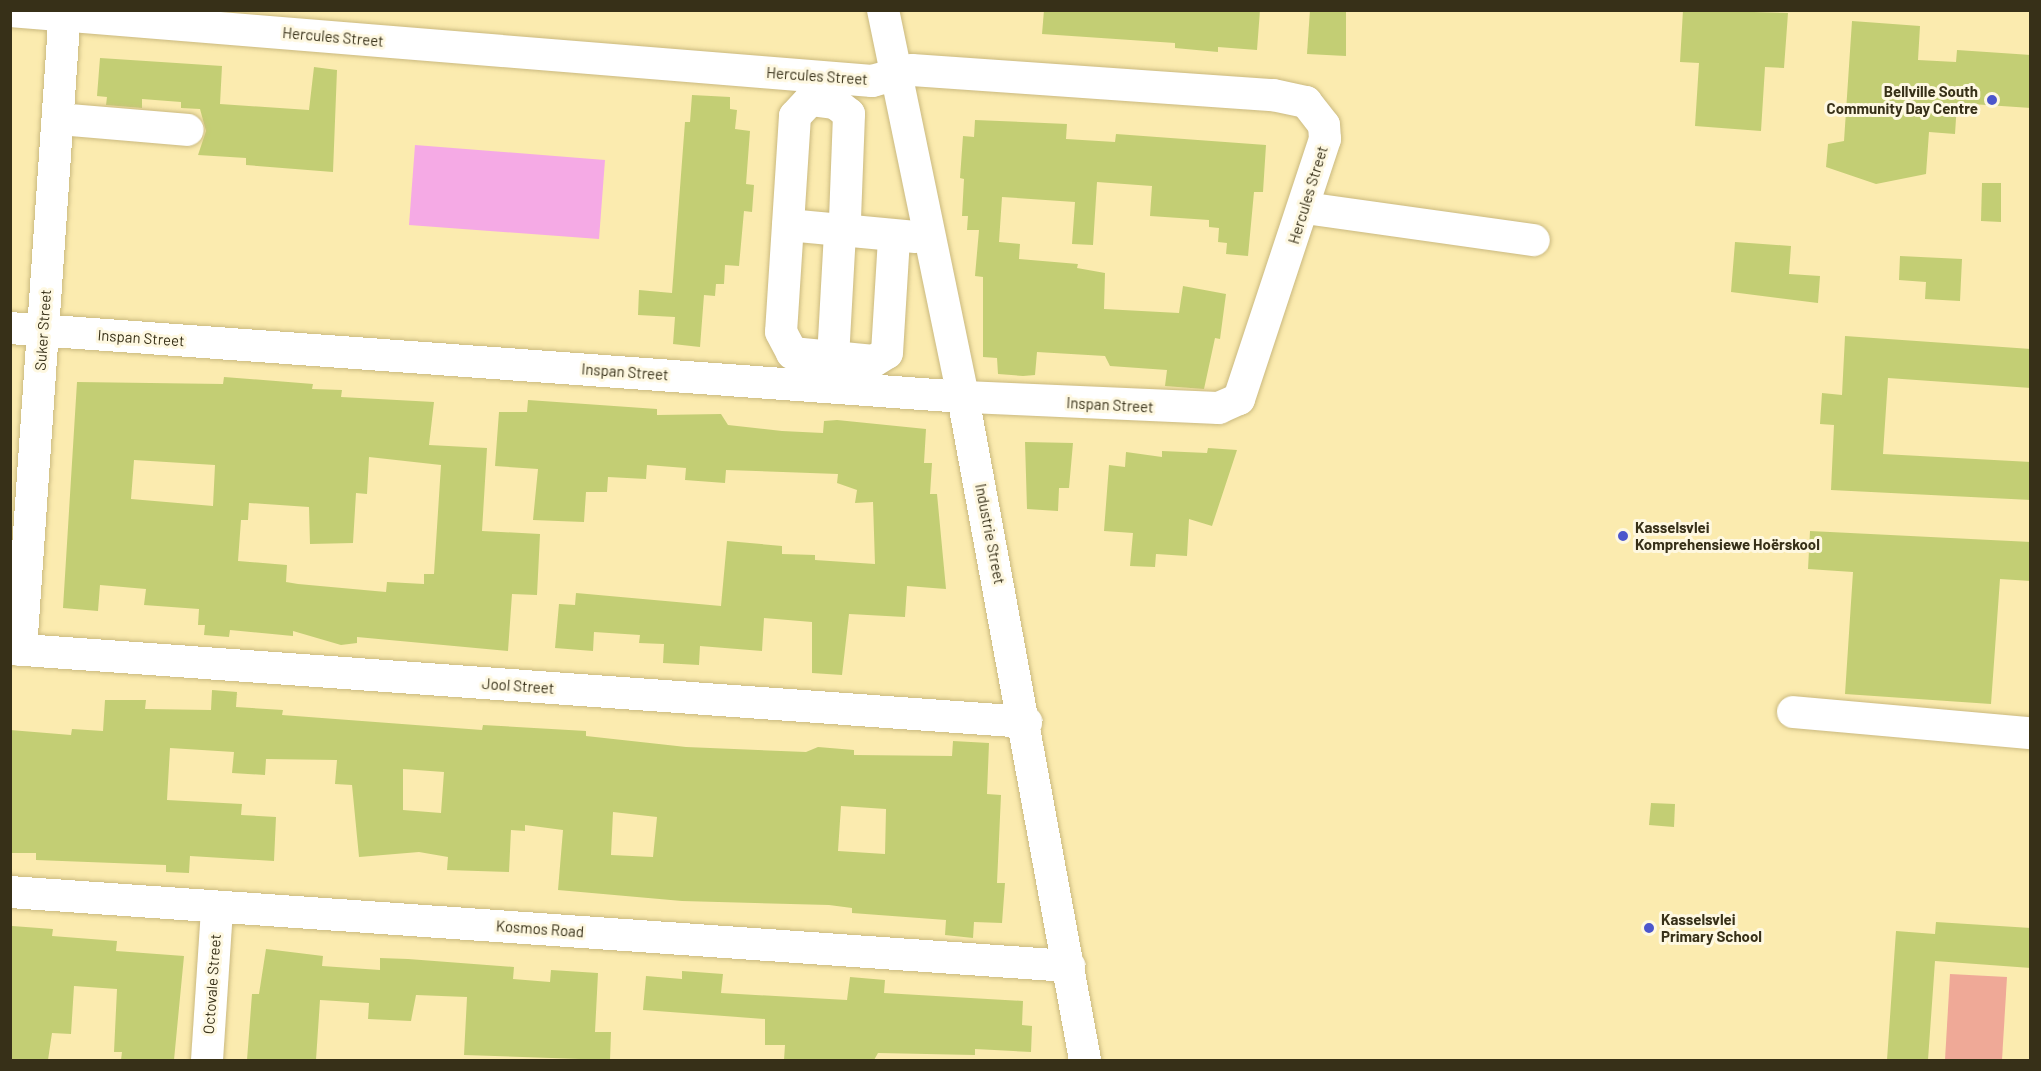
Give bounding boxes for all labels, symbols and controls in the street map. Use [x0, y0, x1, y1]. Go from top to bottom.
street label: Hercules Street [282, 24, 384, 50]
street label: Hercules Street [766, 63, 868, 89]
place label: Bellville South Community Day Centre [1827, 82, 1978, 117]
marker: Bellville South Community Day Centre [1983, 91, 2001, 109]
street label: Hercules Street [1285, 144, 1331, 246]
street label: Suker Street [31, 289, 55, 371]
street label: Inspan Street [97, 326, 185, 350]
street label: Inspan Street [581, 360, 669, 384]
street label: Inspan Street [1066, 394, 1154, 416]
street label: Industrie Street [971, 482, 1009, 586]
place label: Kasselsvlei Komprehensiewe Hoërskool [1635, 518, 1820, 553]
marker: Kasselsvlei Komprehensiewe Hoërskool [1616, 529, 1630, 543]
street label: Jool Street [481, 674, 555, 698]
place label: Kasselsvlei Primary School [1661, 910, 1762, 945]
street label: Kosmos Road [495, 917, 585, 941]
marker: Kasselsvlei Primary School [1642, 921, 1656, 935]
street label: Octovale Street [200, 933, 224, 1035]

